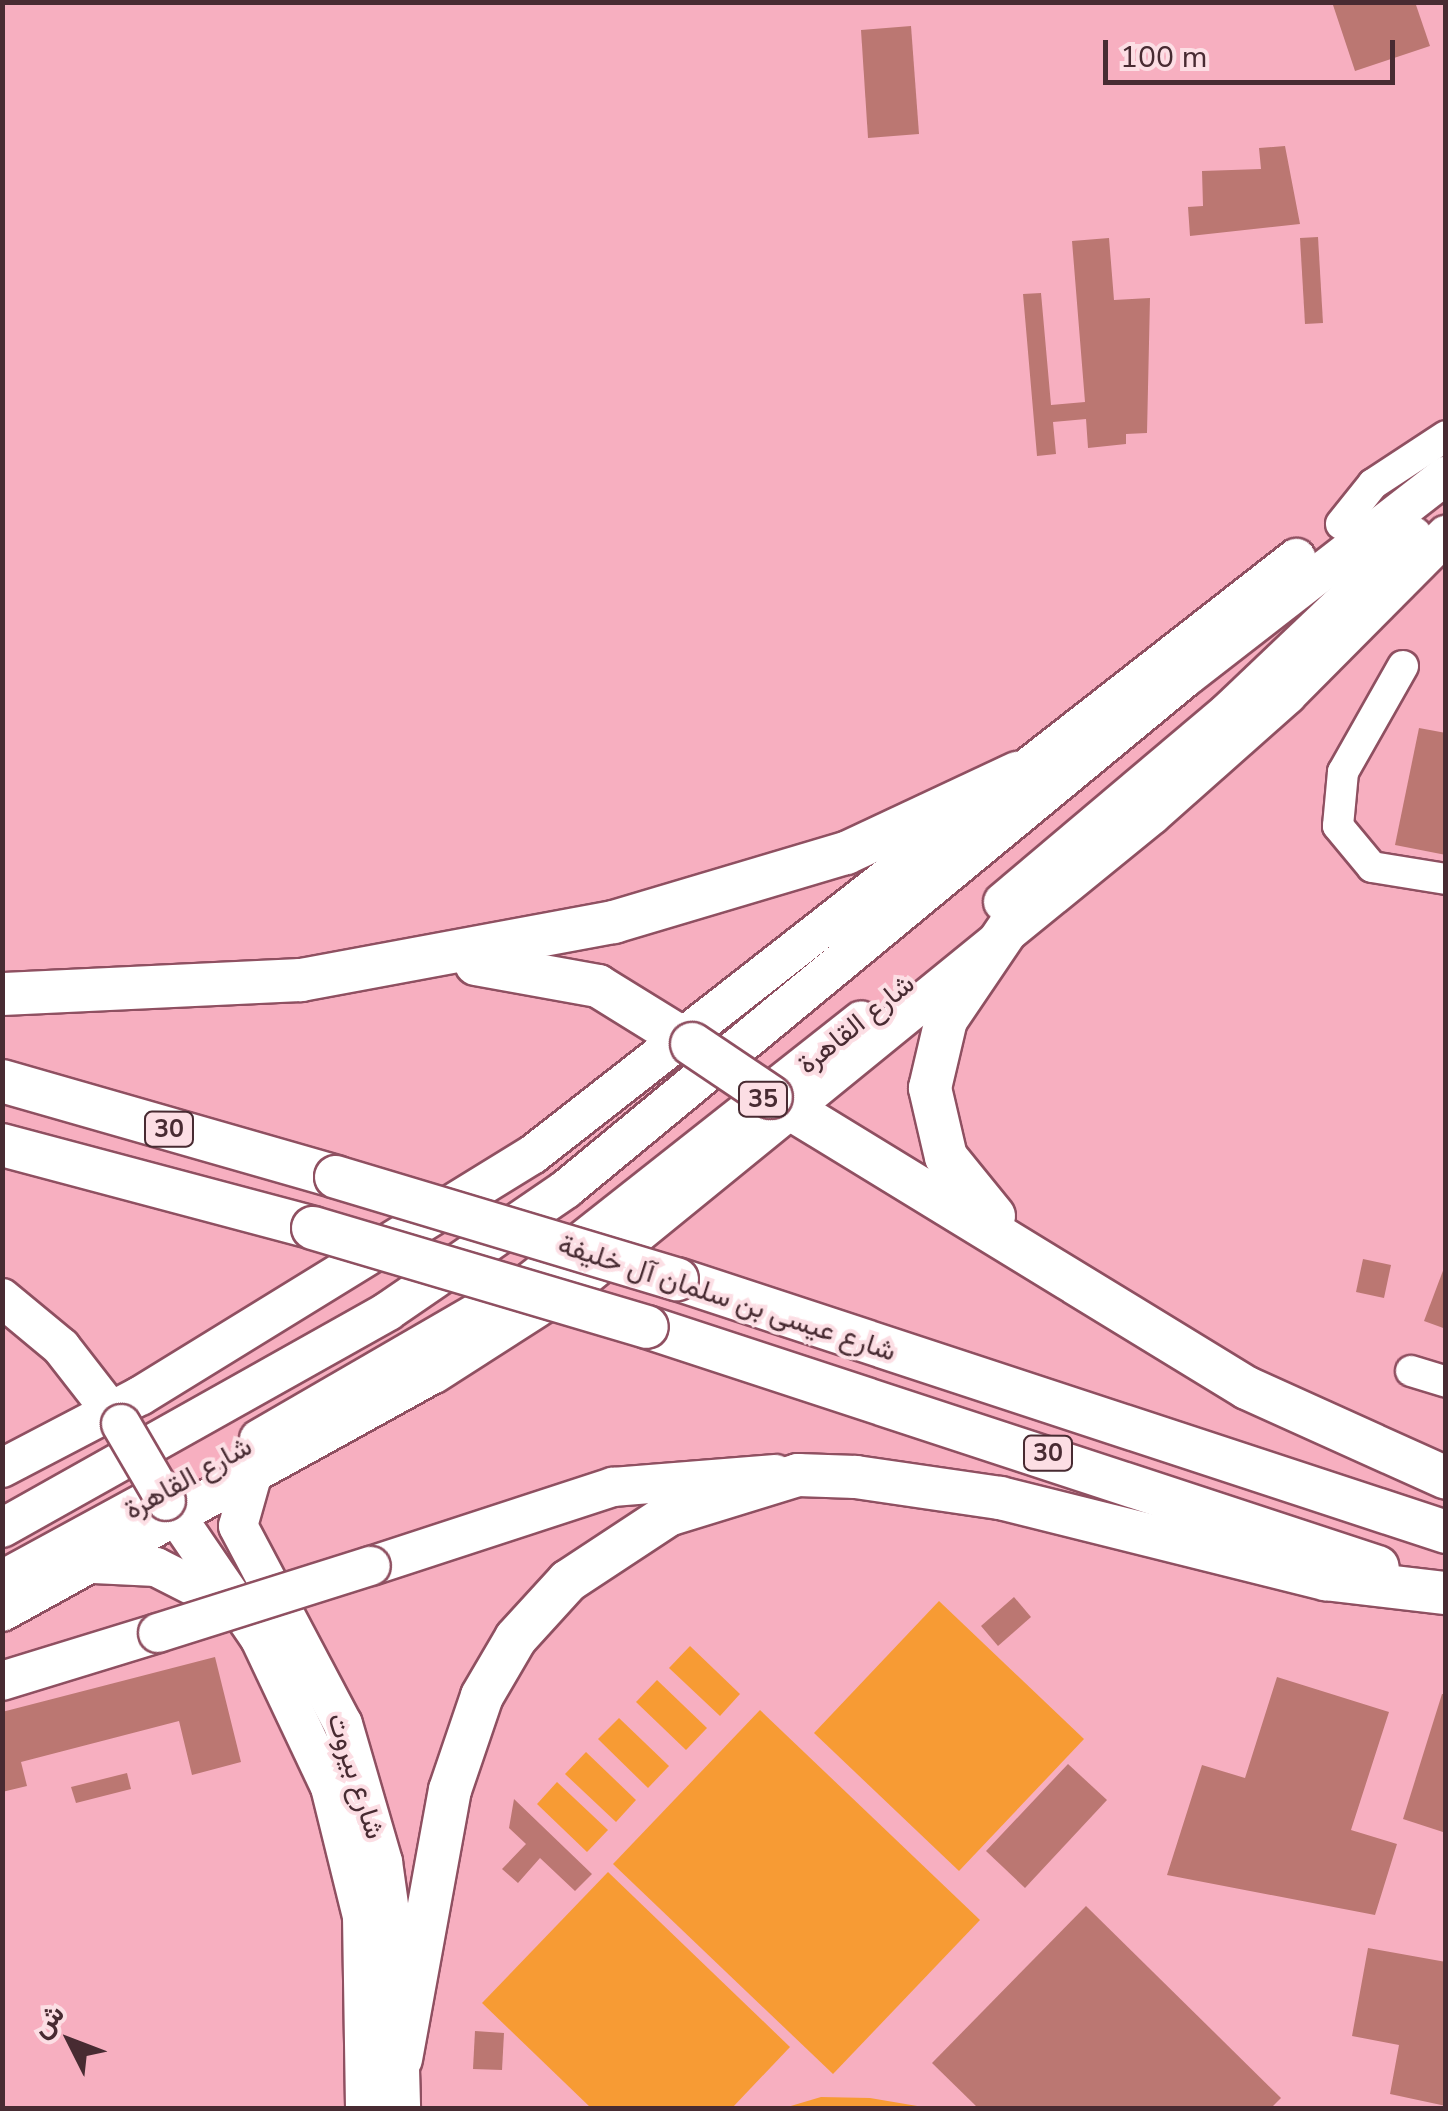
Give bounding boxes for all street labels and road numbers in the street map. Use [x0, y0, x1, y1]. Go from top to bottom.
street label: شارع القاهرة [791, 967, 921, 1081]
road number: 35 [738, 1079, 788, 1119]
road number: 30 [144, 1109, 194, 1149]
street label: شارع عيسى بن سلمان آل خليفة [554, 1227, 900, 1369]
street label: شارع القاهرة [118, 1429, 258, 1527]
road number: 30 [1023, 1433, 1073, 1473]
street label: شارع بيروت [320, 1709, 392, 1843]

